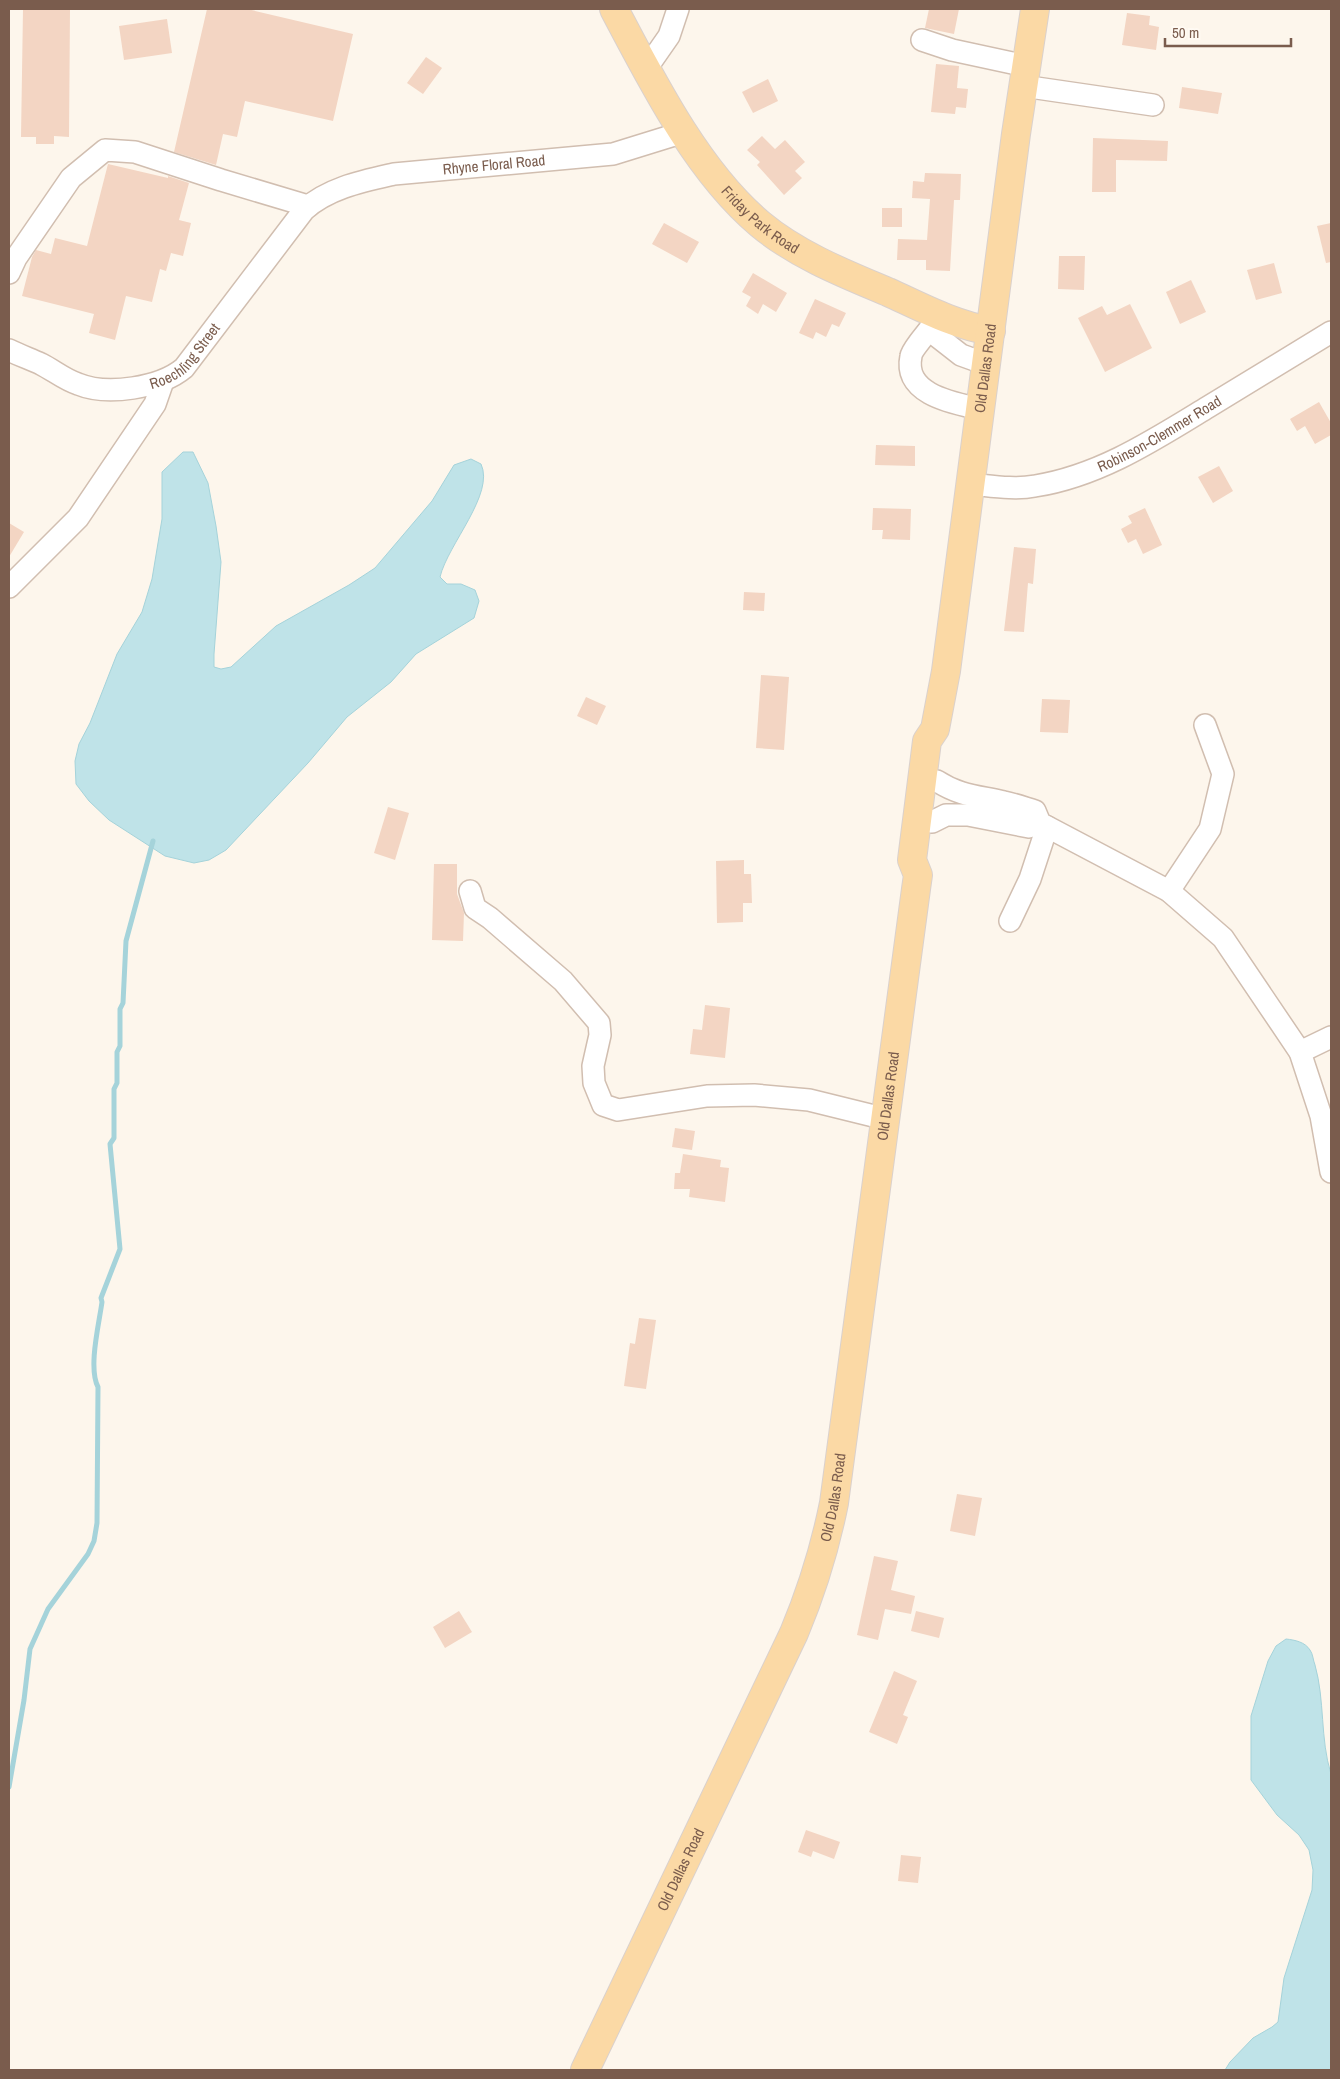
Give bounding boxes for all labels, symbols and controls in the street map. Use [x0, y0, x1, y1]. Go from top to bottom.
scale bar [1165, 15, 1291, 47]
text: 50 m [1172, 22, 1199, 43]
street label: Rhyne Floral Road [442, 149, 546, 179]
street label: Friday Park Road [717, 181, 803, 259]
street label: Roechling Street [147, 318, 225, 394]
street label: Old Dallas Road [969, 322, 1001, 414]
street label: Robinson-Clemmer Road [1094, 390, 1225, 477]
street label: Old Dallas Road [871, 1050, 904, 1142]
street label: Old Dallas Road [815, 1452, 851, 1544]
street label: Old Dallas Road [652, 1825, 709, 1914]

